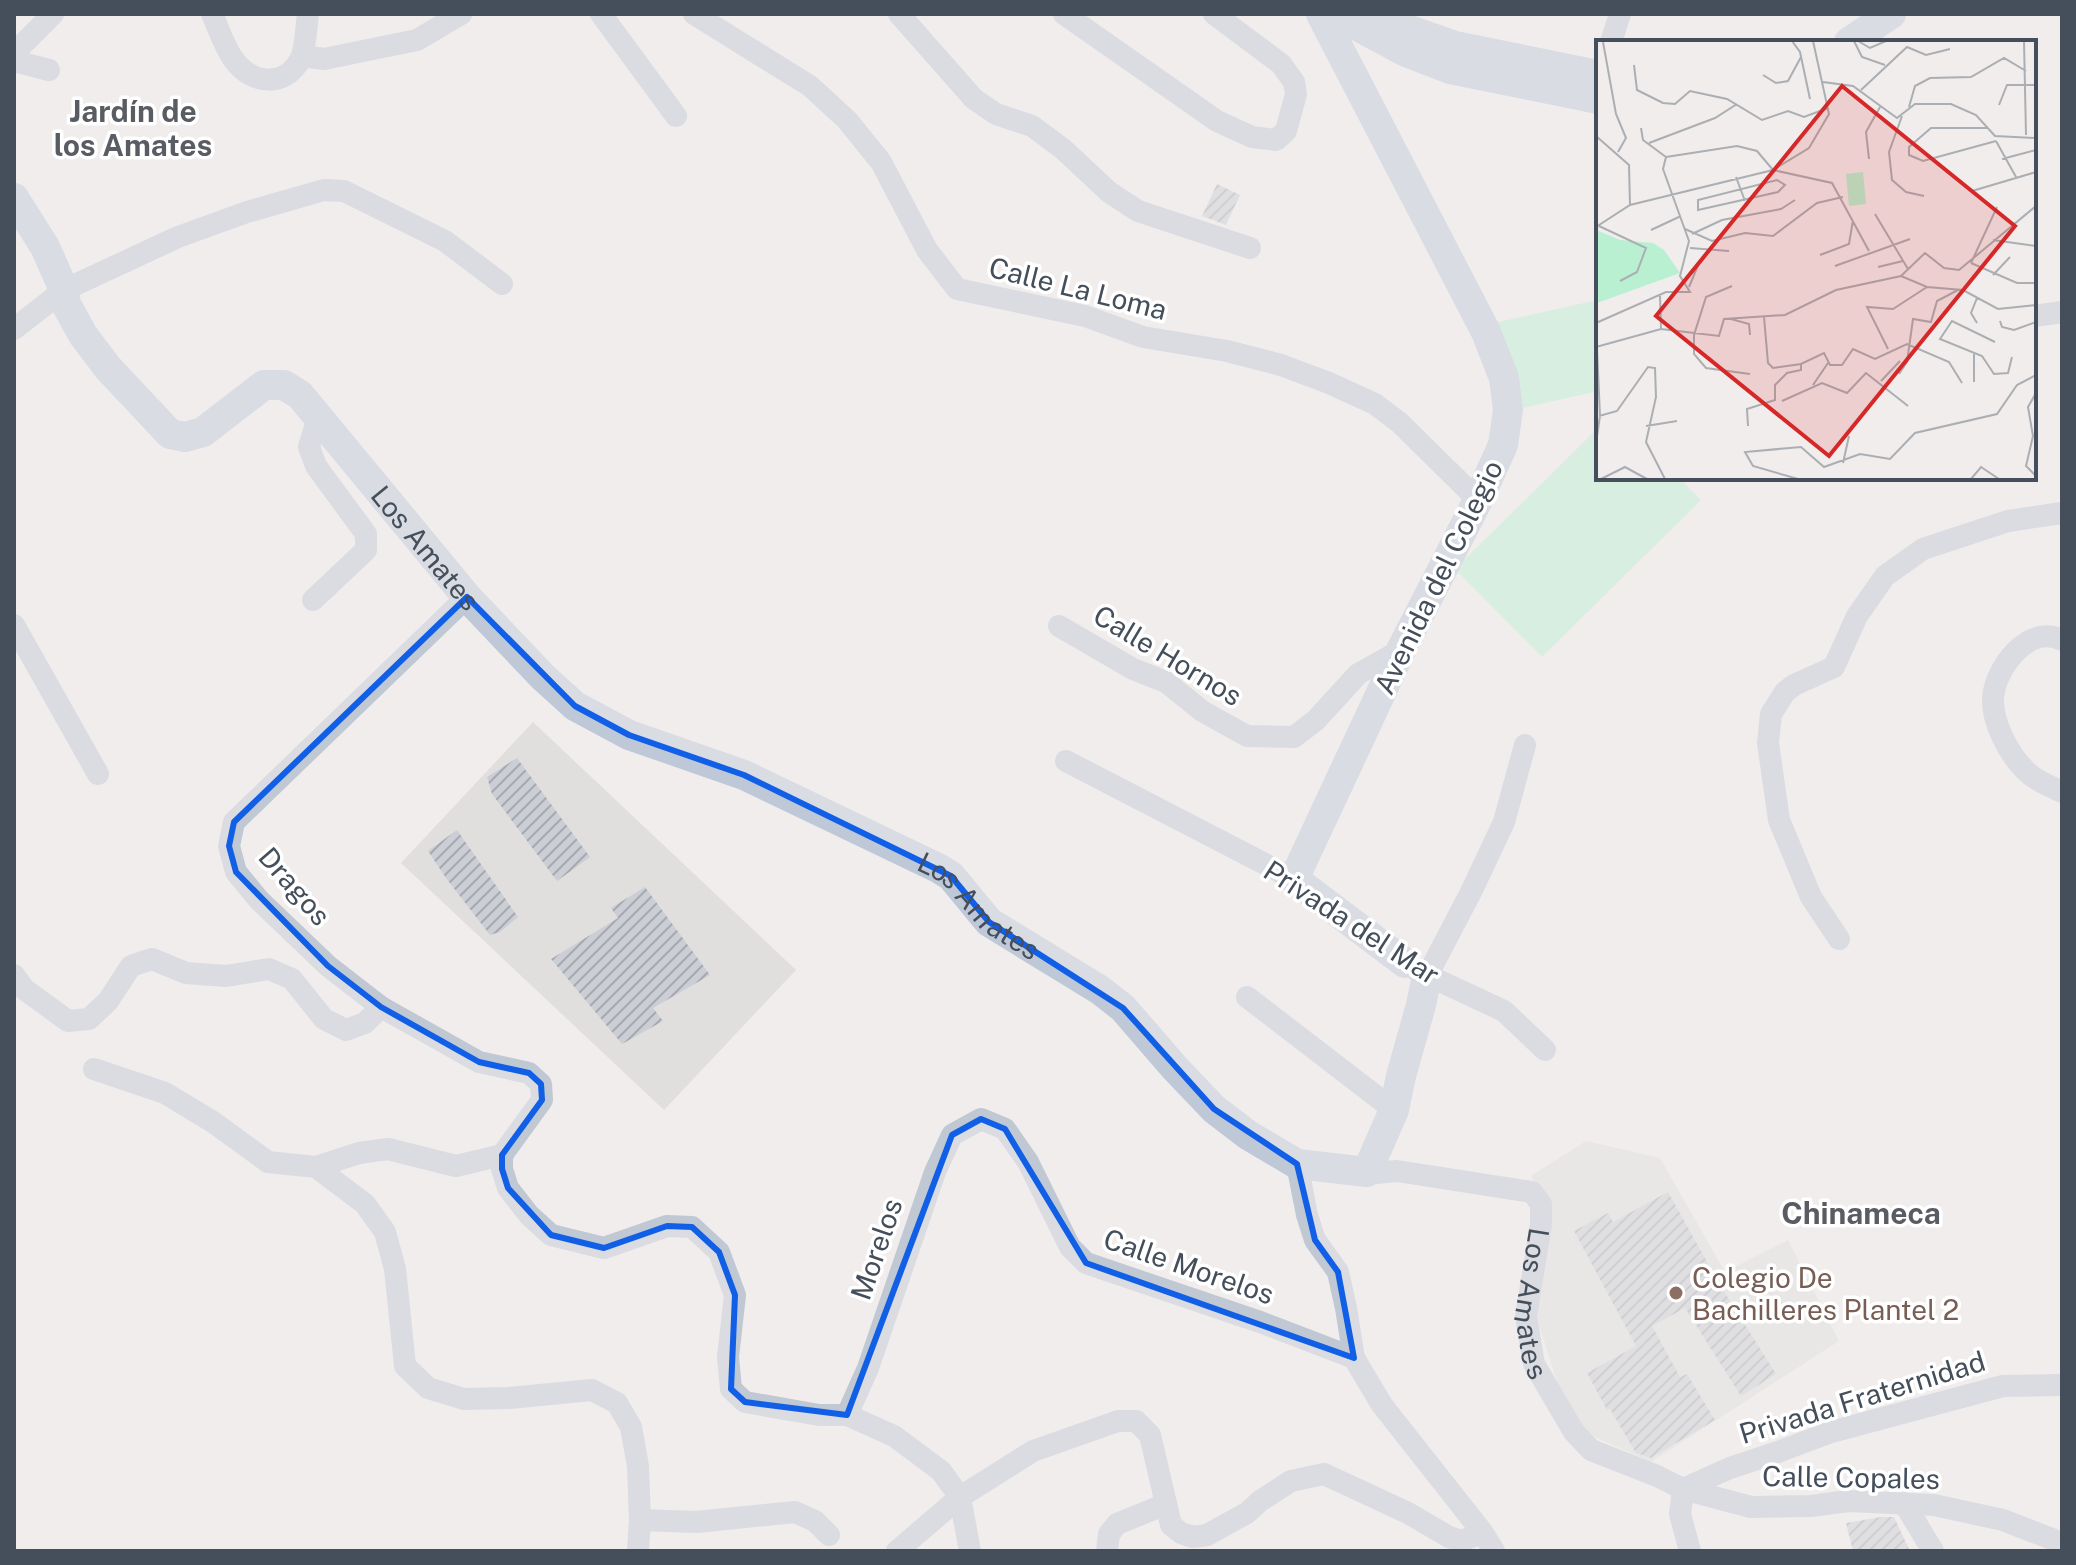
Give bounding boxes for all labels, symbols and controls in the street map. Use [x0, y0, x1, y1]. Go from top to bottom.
inset map [1596, 40, 2036, 480]
district label: Jardín de los Amates [54, 93, 212, 163]
street label: Calle La Loma [986, 250, 1170, 326]
street label: Avenida del Colegio [1367, 455, 1509, 699]
street label: Los Amates [365, 478, 487, 617]
street label: Calle Hornos [1088, 598, 1248, 712]
street label: Dragos [252, 840, 338, 932]
street label: Los Amates [913, 844, 1046, 966]
street label: Privada del Mar [1258, 853, 1446, 991]
street label: Morelos [843, 1194, 909, 1304]
district label: Chinameca [1781, 1195, 1941, 1231]
street label: Calle Morelos [1100, 1221, 1278, 1311]
street label: Los Amates [1509, 1226, 1557, 1385]
place label: Colegio De Bachilleres Plantel 2 [1692, 1261, 1959, 1326]
marker: Colegio De Bachilleres Plantel 2 [1667, 1284, 1685, 1302]
street label: Privada Fraternidad [1735, 1344, 1989, 1450]
street label: Calle Copales [1762, 1459, 1940, 1495]

